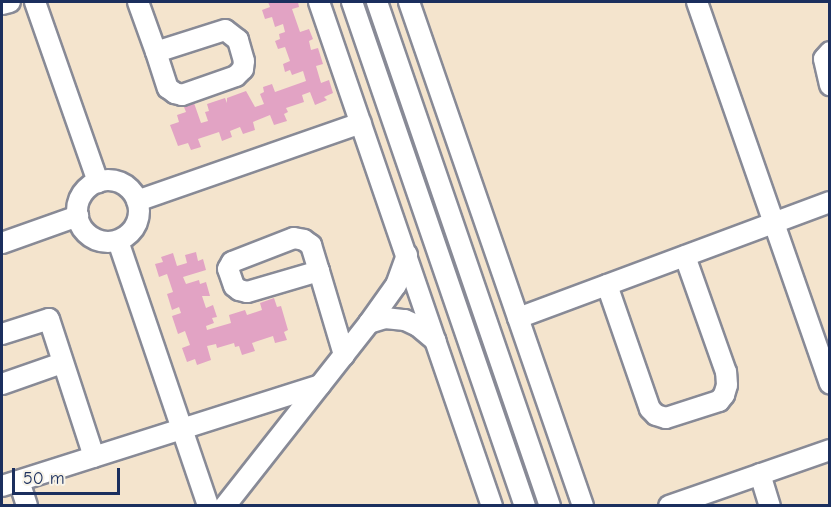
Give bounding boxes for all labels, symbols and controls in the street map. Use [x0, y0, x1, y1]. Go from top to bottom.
scale bar [15, 456, 123, 494]
text: 50 m [23, 468, 65, 489]

